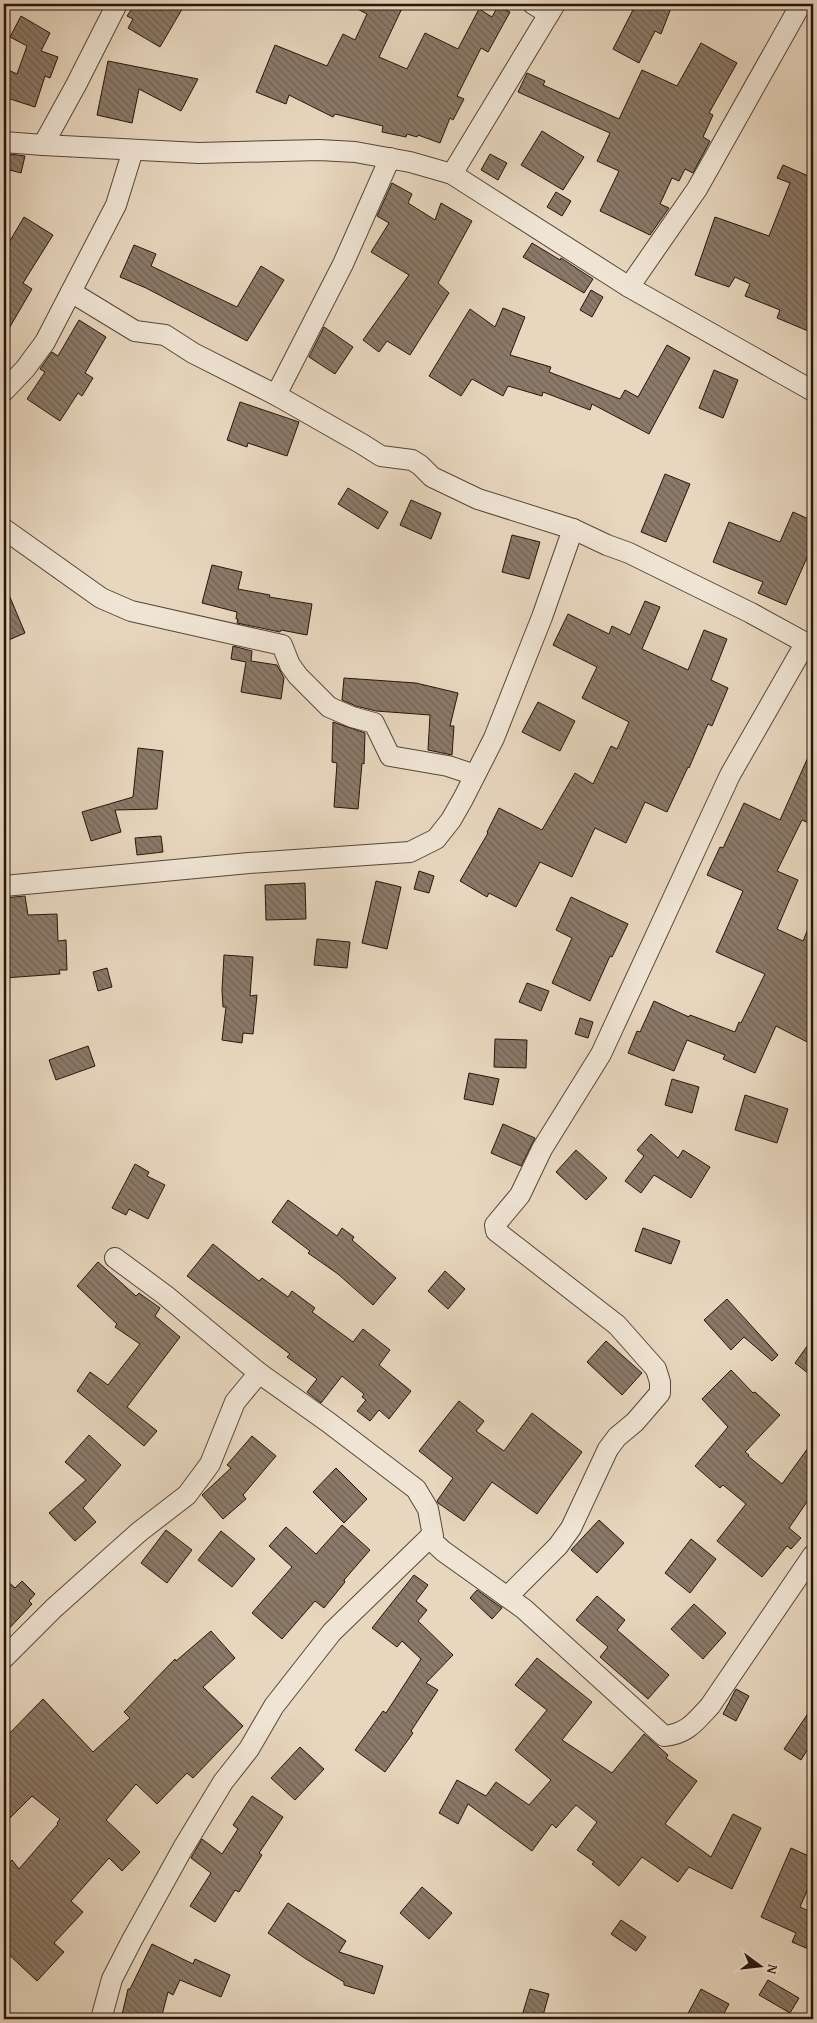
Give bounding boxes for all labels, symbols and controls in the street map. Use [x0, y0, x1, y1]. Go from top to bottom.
north arrow [734, 1940, 784, 1990]
text: N [762, 1962, 783, 1977]

